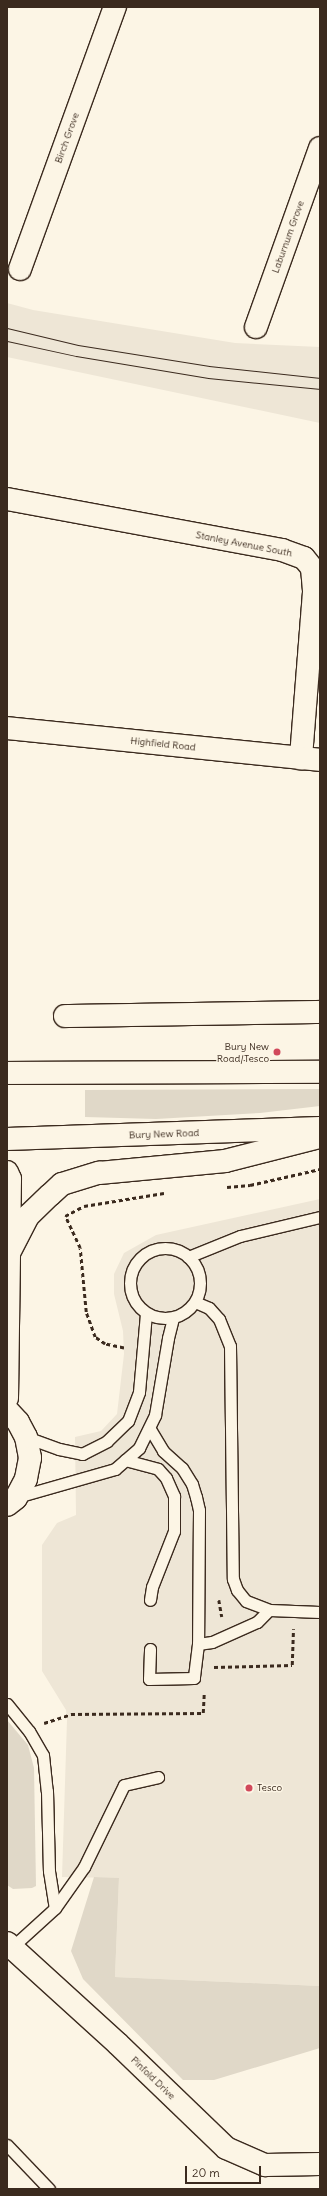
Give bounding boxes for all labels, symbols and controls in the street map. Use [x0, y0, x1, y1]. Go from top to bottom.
street label: Birch Grove [52, 111, 82, 165]
street label: Laburnum Grove [269, 199, 307, 275]
street label: Stanley Avenue South [195, 529, 293, 559]
street label: Highfield Road [130, 735, 196, 753]
place label: Bury New Road/Tesco [217, 1040, 269, 1064]
marker: Bury New Road/Tesco [272, 1047, 282, 1057]
street label: Bury New Road [129, 1127, 199, 1141]
place label: Tesco [257, 1782, 282, 1794]
marker: Tesco [244, 1783, 254, 1793]
street label: Pinfold Drive [128, 2054, 178, 2102]
scale bar [187, 2158, 263, 2184]
text: 20 m [192, 2165, 220, 2180]

